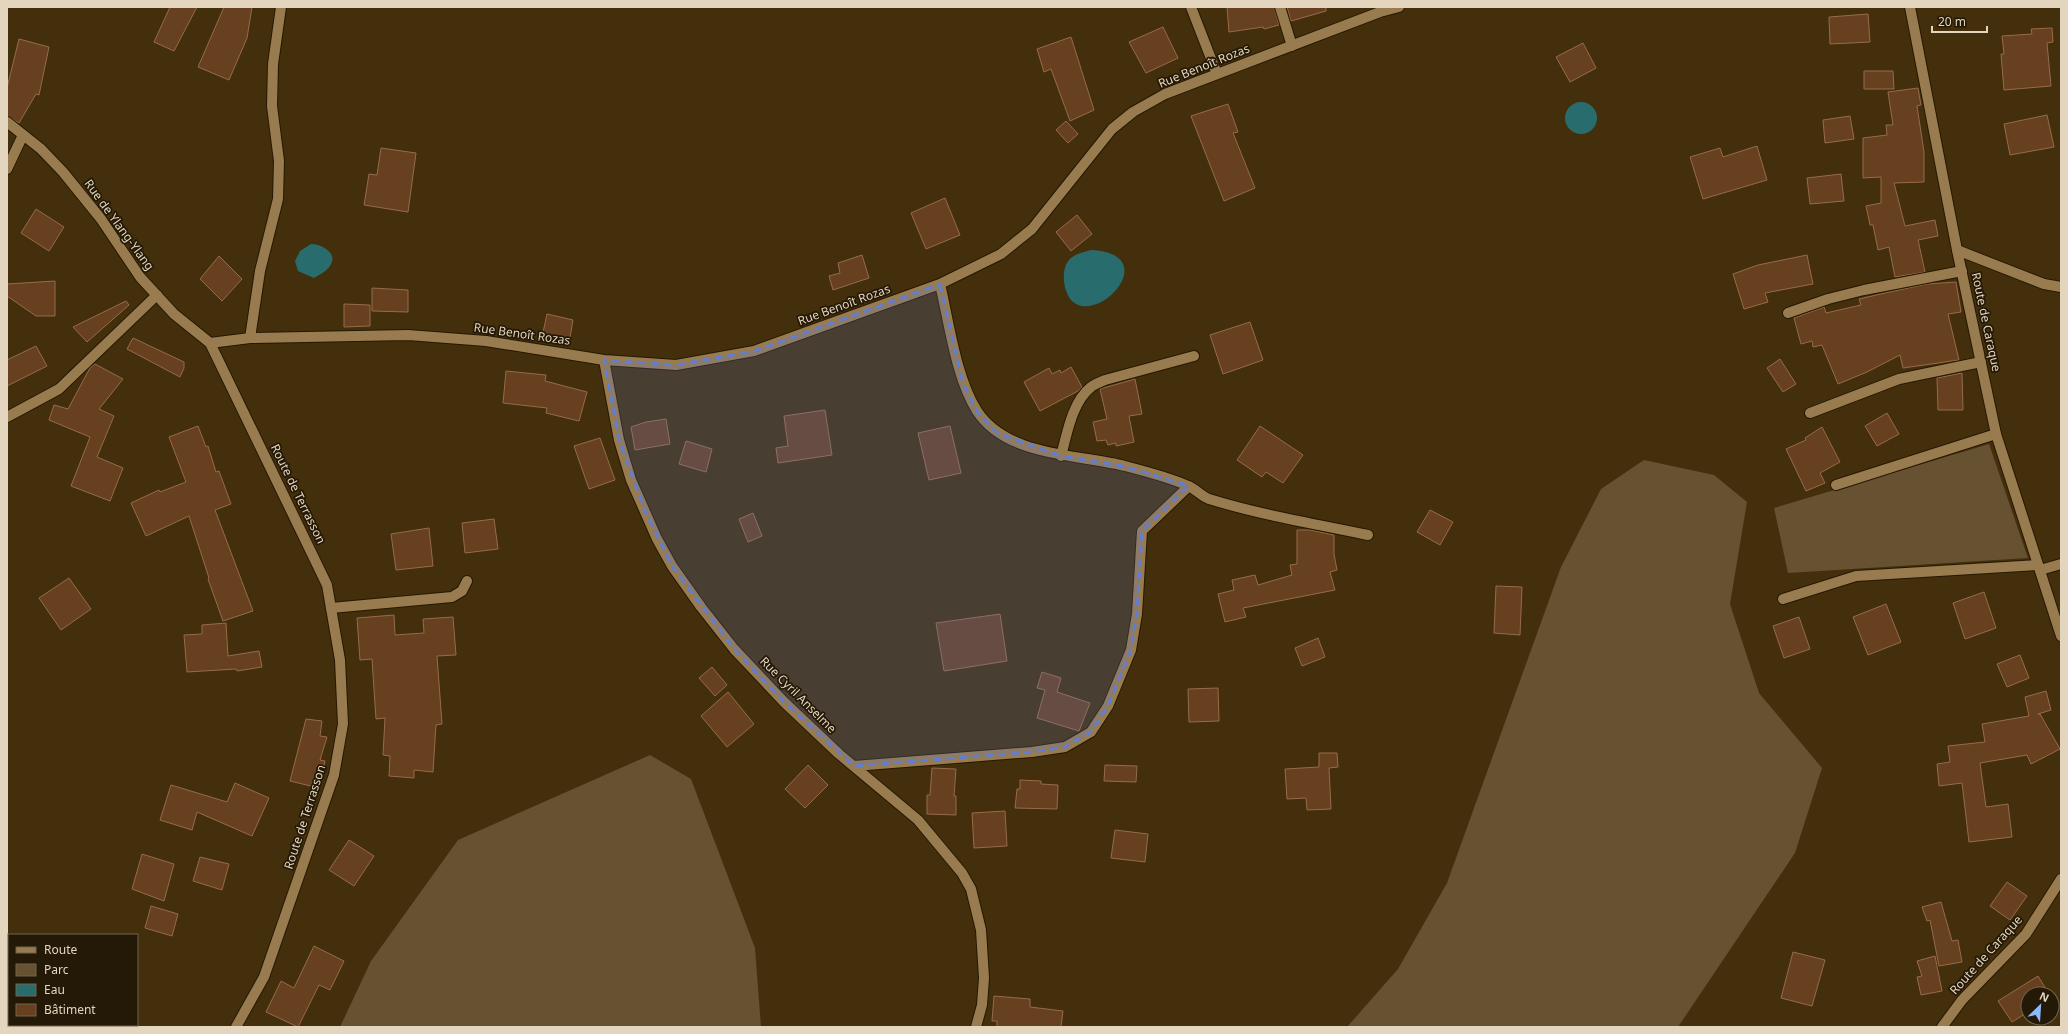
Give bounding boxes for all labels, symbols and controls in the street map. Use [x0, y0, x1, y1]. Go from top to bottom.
scale bar [1932, 8, 1987, 34]
text: 20 m [1938, 13, 1966, 30]
street label: Rue Benoît Rozas [1156, 39, 1252, 92]
street label: Rue de Ylang-Ylang [81, 176, 158, 274]
street label: Route de Caraque [1968, 271, 2005, 373]
street label: Rue Benoît Rozas [795, 280, 893, 329]
street label: Rue Benoît Rozas [473, 318, 572, 349]
street label: Route de Terrasson [267, 441, 330, 546]
street label: Rue Cyril Anselme [756, 653, 840, 737]
street label: Route de Terrasson [280, 762, 329, 871]
street label: Route de Caraque [1946, 911, 2026, 998]
legend [8, 934, 138, 1026]
text: Route [44, 941, 77, 958]
text: Parc [44, 961, 69, 978]
text: Eau [44, 981, 65, 998]
north arrow [2020, 986, 2060, 1026]
text: N [2037, 988, 2052, 1005]
text: Bâtiment [44, 1001, 96, 1018]

